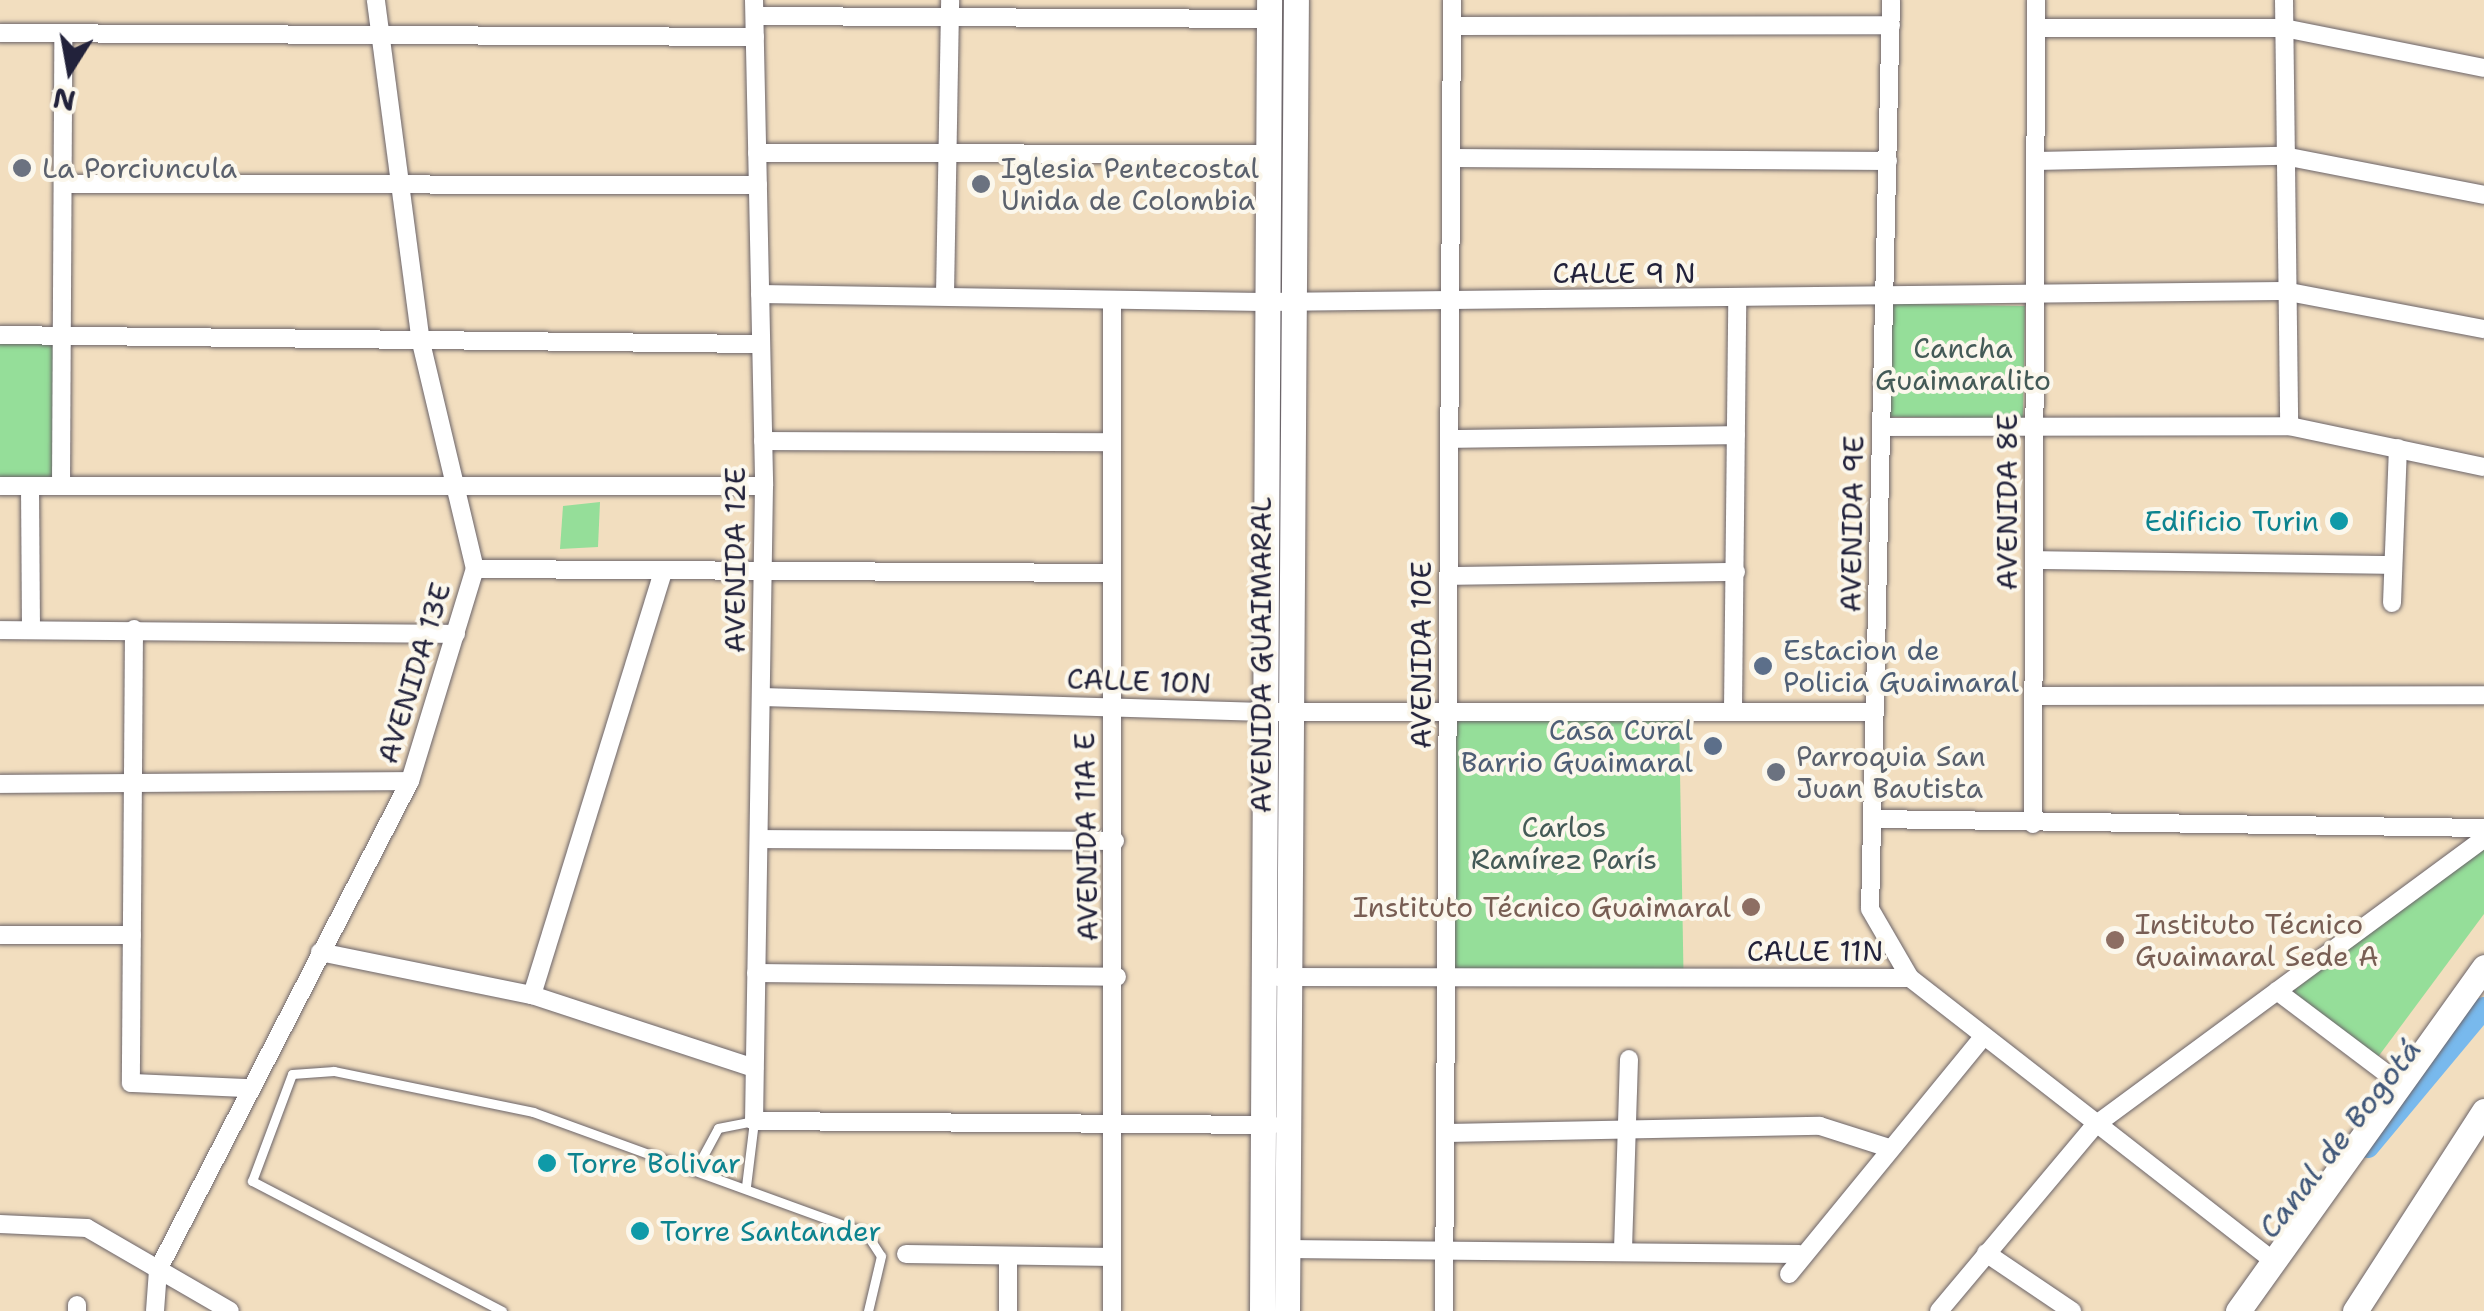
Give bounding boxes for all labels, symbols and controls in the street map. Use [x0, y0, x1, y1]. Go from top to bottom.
north arrow [20, 20, 120, 120]
text: N [50, 79, 79, 120]
place label: La Porciuncula [42, 151, 237, 185]
place label: Iglesia Pentecostal Unida de Colombia [1001, 151, 1259, 217]
marker: La Porciuncula [11, 157, 33, 179]
marker: Iglesia Pentecostal Unida de Colombia [970, 173, 992, 195]
street label: CALLE 9 N [1552, 256, 1696, 290]
park label: Cancha Guaimaralito [1875, 331, 2051, 397]
street label: AVENIDA 8E [1990, 414, 2024, 590]
street label: AVENIDA 9E [1834, 435, 1870, 613]
street label: AVENIDA 12E [718, 467, 752, 653]
street label: AVENIDA GUAIMARAL [1244, 497, 1278, 813]
place label: Edificio Turin [2144, 504, 2319, 538]
marker: Edificio Turin [2328, 510, 2350, 532]
street label: AVENIDA 10E [1404, 561, 1438, 749]
street label: AVENIDA 13E [371, 579, 457, 767]
place label: Estacion de Policia Guaimaral [1783, 633, 2019, 699]
marker: Estacion de Policia Guaimaral [1752, 655, 1774, 677]
street label: CALLE 10N [1066, 662, 1212, 700]
place label: Casa Cural Barrio Guaimaral [1461, 713, 1693, 779]
street label: AVENIDA 11A E [1067, 732, 1105, 942]
marker: Casa Cural Barrio Guaimaral [1702, 735, 1724, 757]
place label: Parroquia San Juan Bautista [1796, 739, 1986, 805]
marker: Parroquia San Juan Bautista [1765, 761, 1787, 783]
park label: Carlos Ramírez París [1471, 810, 1657, 876]
place label: Instituto Técnico Guaimaral [1353, 890, 1731, 924]
marker: Instituto Técnico Guaimaral [1740, 896, 1762, 918]
place label: Instituto Técnico Guaimaral Sede A [2135, 907, 2379, 973]
marker: Instituto Técnico Guaimaral Sede A [2104, 929, 2126, 951]
street label: CALLE 11N [1747, 934, 1883, 968]
water label: Canal de Bogotá [2251, 1032, 2429, 1246]
place label: Torre Bolivar [567, 1146, 741, 1180]
marker: Torre Bolivar [536, 1152, 558, 1174]
place label: Torre Santander [660, 1214, 882, 1248]
marker: Torre Santander [629, 1220, 651, 1242]

